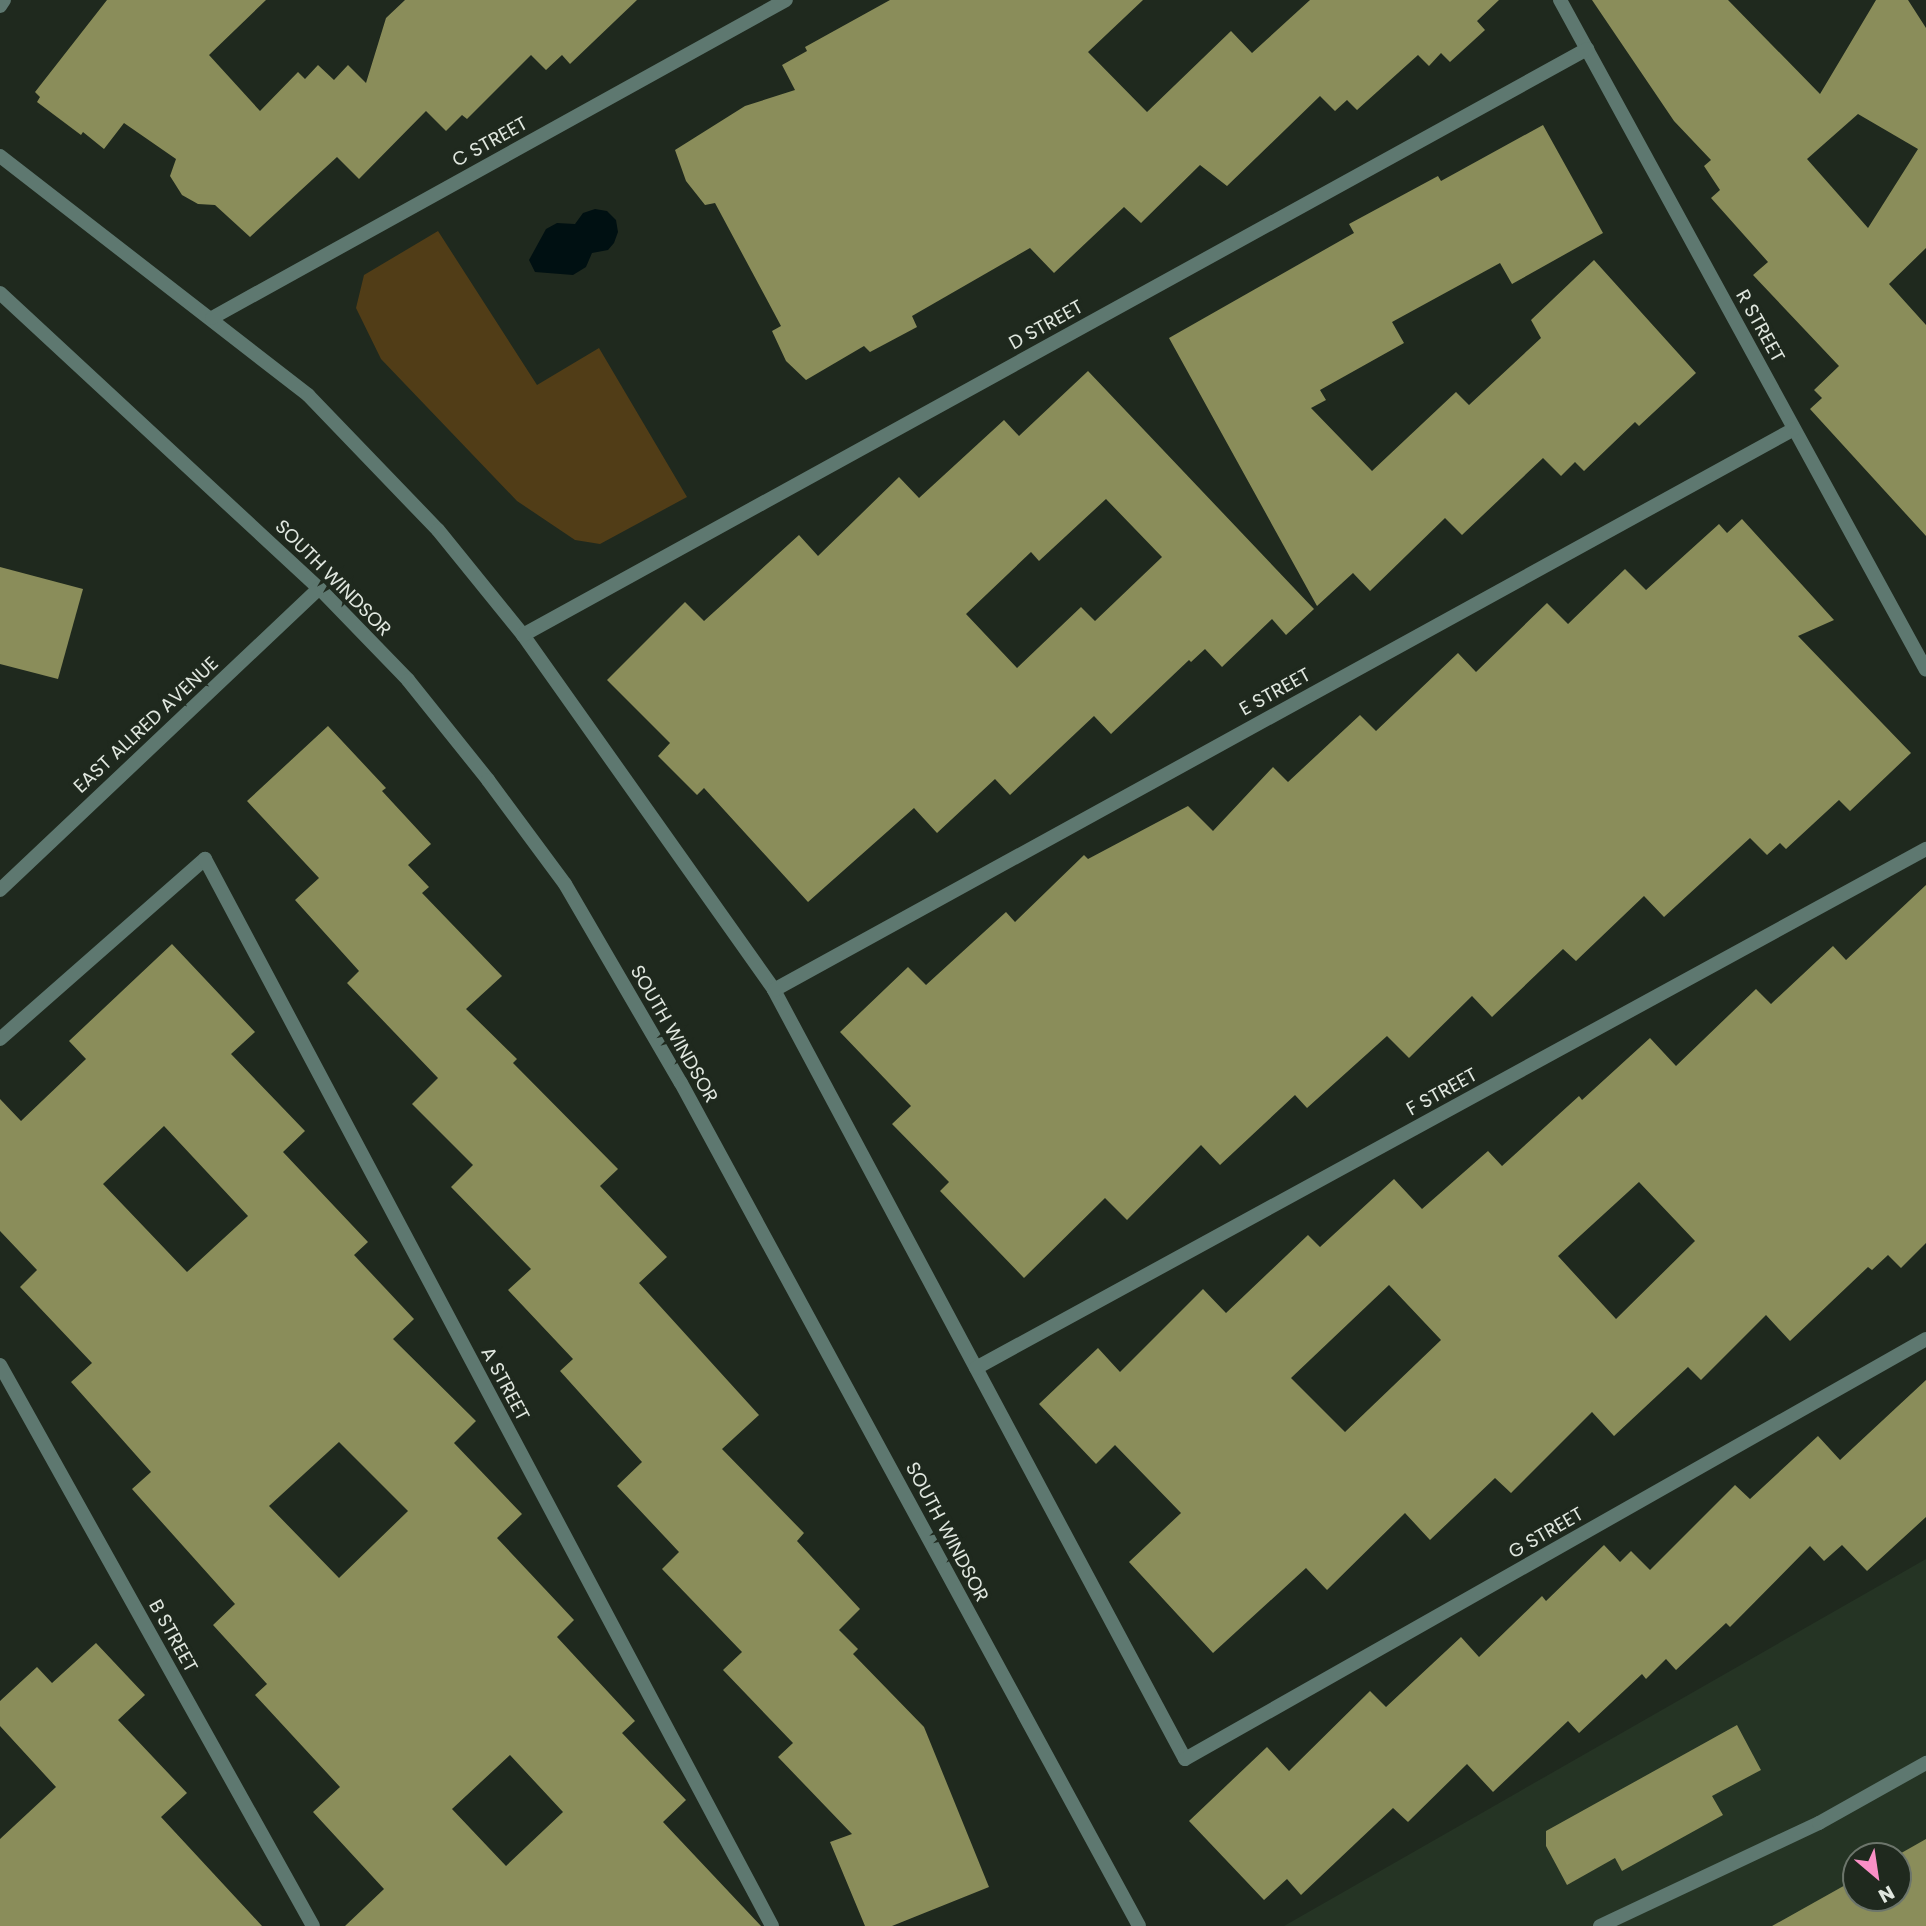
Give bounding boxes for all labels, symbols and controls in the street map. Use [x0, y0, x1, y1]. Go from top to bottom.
street label: C STREET [448, 112, 532, 172]
street label: R STREET [1731, 286, 1789, 366]
street label: D STREET [1005, 295, 1087, 355]
street label: SOUTH WINDSOR [270, 515, 396, 641]
street label: EAST ALLRED AVENUE [69, 652, 223, 798]
street label: E STREET [1236, 663, 1314, 721]
street label: SOUTH WINDSOR [625, 961, 723, 1107]
street label: F STREET [1403, 1063, 1481, 1121]
street label: A STREET [476, 1343, 534, 1425]
street label: SOUTH WINDSOR [901, 1458, 993, 1606]
street label: G STREET [1505, 1502, 1587, 1564]
street label: B STREET [144, 1596, 202, 1676]
north arrow [1842, 1842, 1912, 1912]
text: N [1874, 1879, 1899, 1909]

